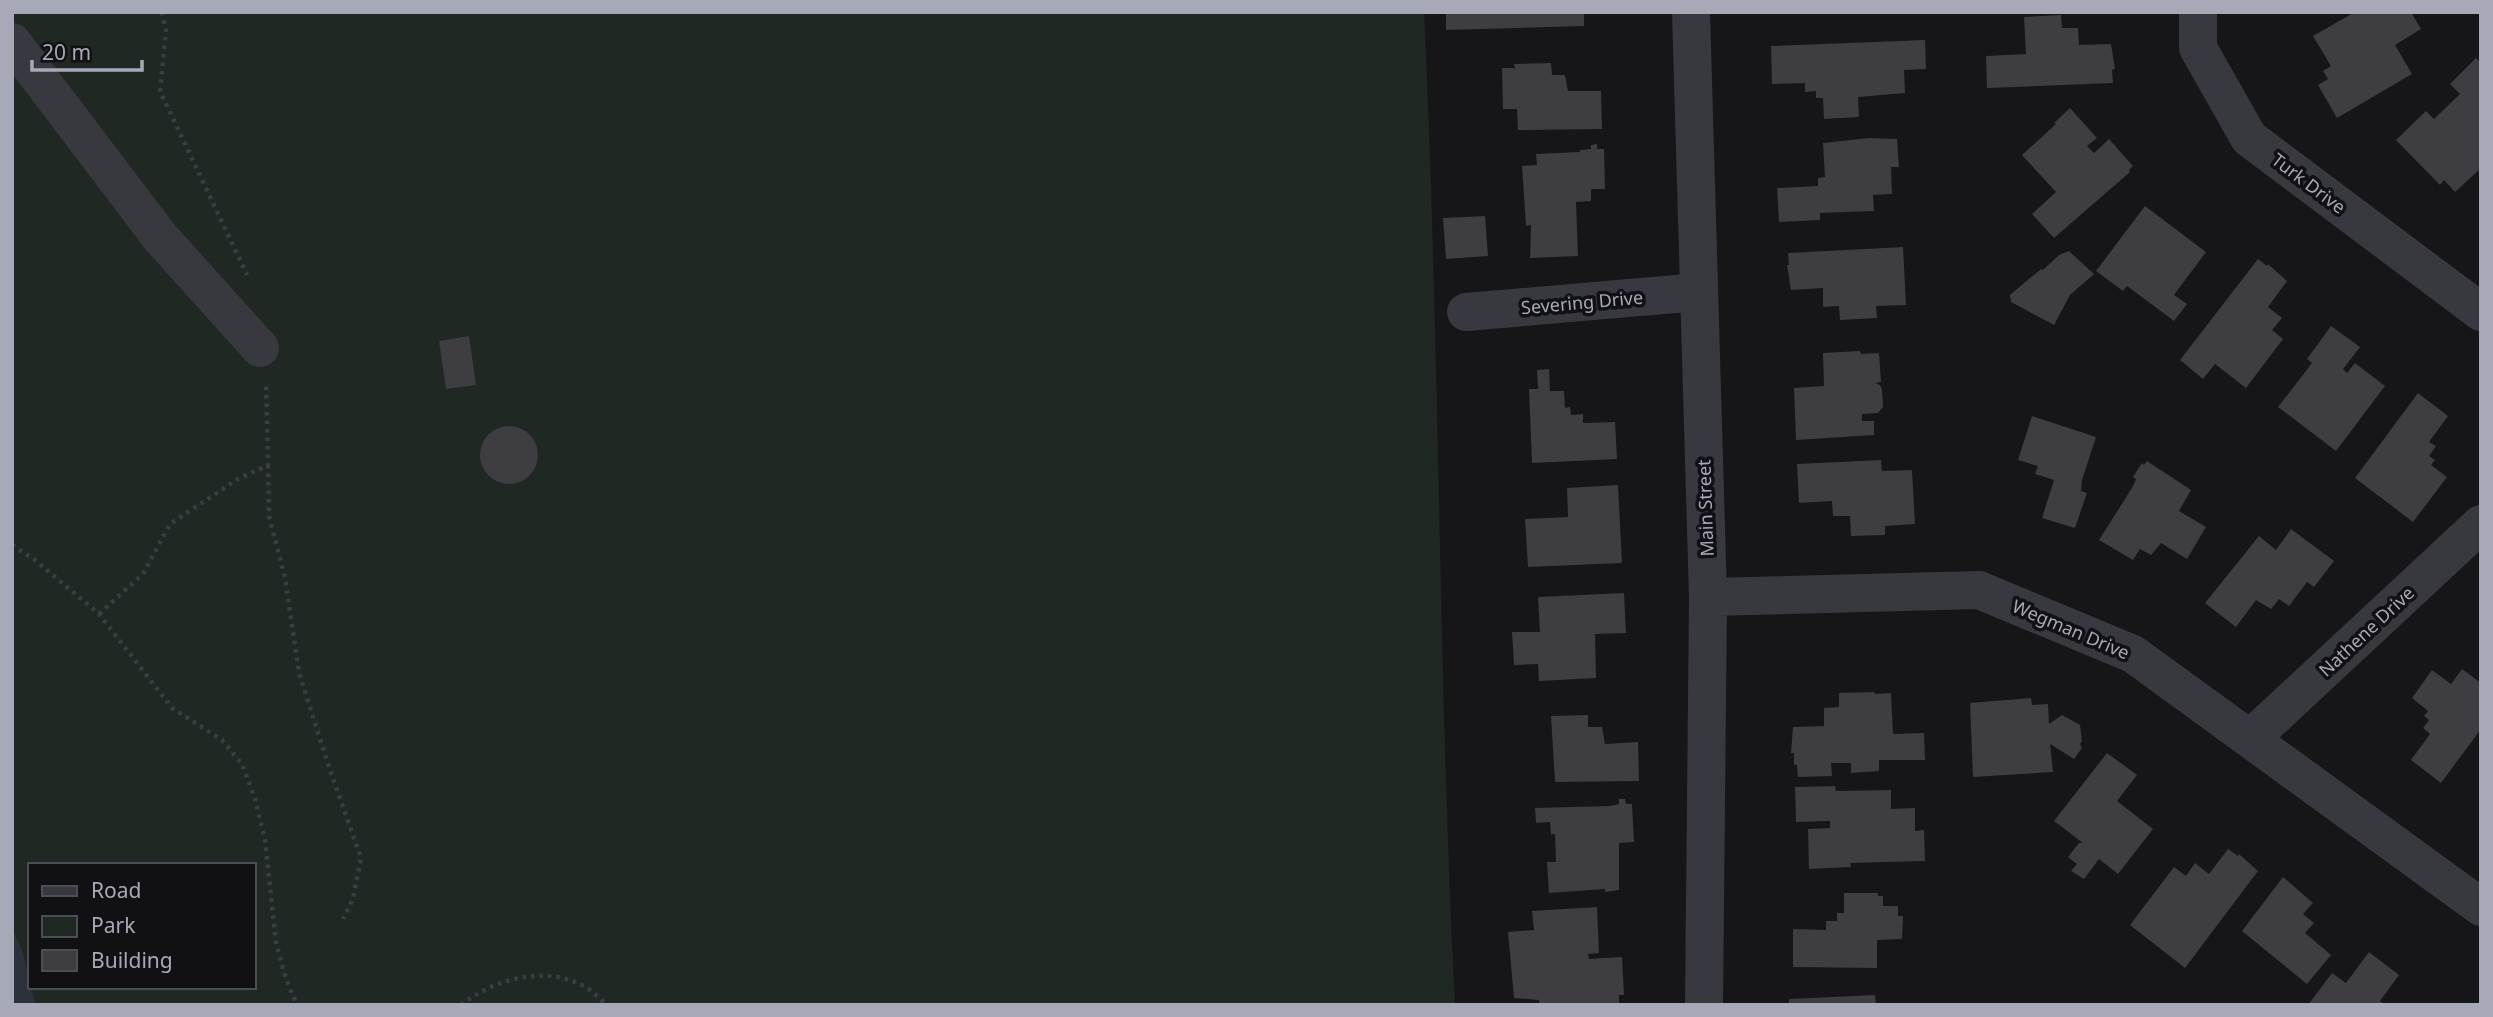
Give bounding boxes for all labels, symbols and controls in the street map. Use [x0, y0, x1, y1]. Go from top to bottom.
scale bar [32, 28, 142, 72]
text: 20 m [42, 38, 91, 66]
street label: Turk Drive [2267, 147, 2351, 219]
street label: Severing Drive [1520, 285, 1644, 319]
street label: Main Street [1691, 459, 1719, 557]
street label: Nathene Drive [2313, 581, 2419, 681]
street label: Wegman Drive [2009, 594, 2133, 664]
legend [28, 863, 256, 989]
text: Road [91, 876, 141, 904]
text: Park [91, 911, 136, 939]
text: Building [91, 946, 173, 974]

